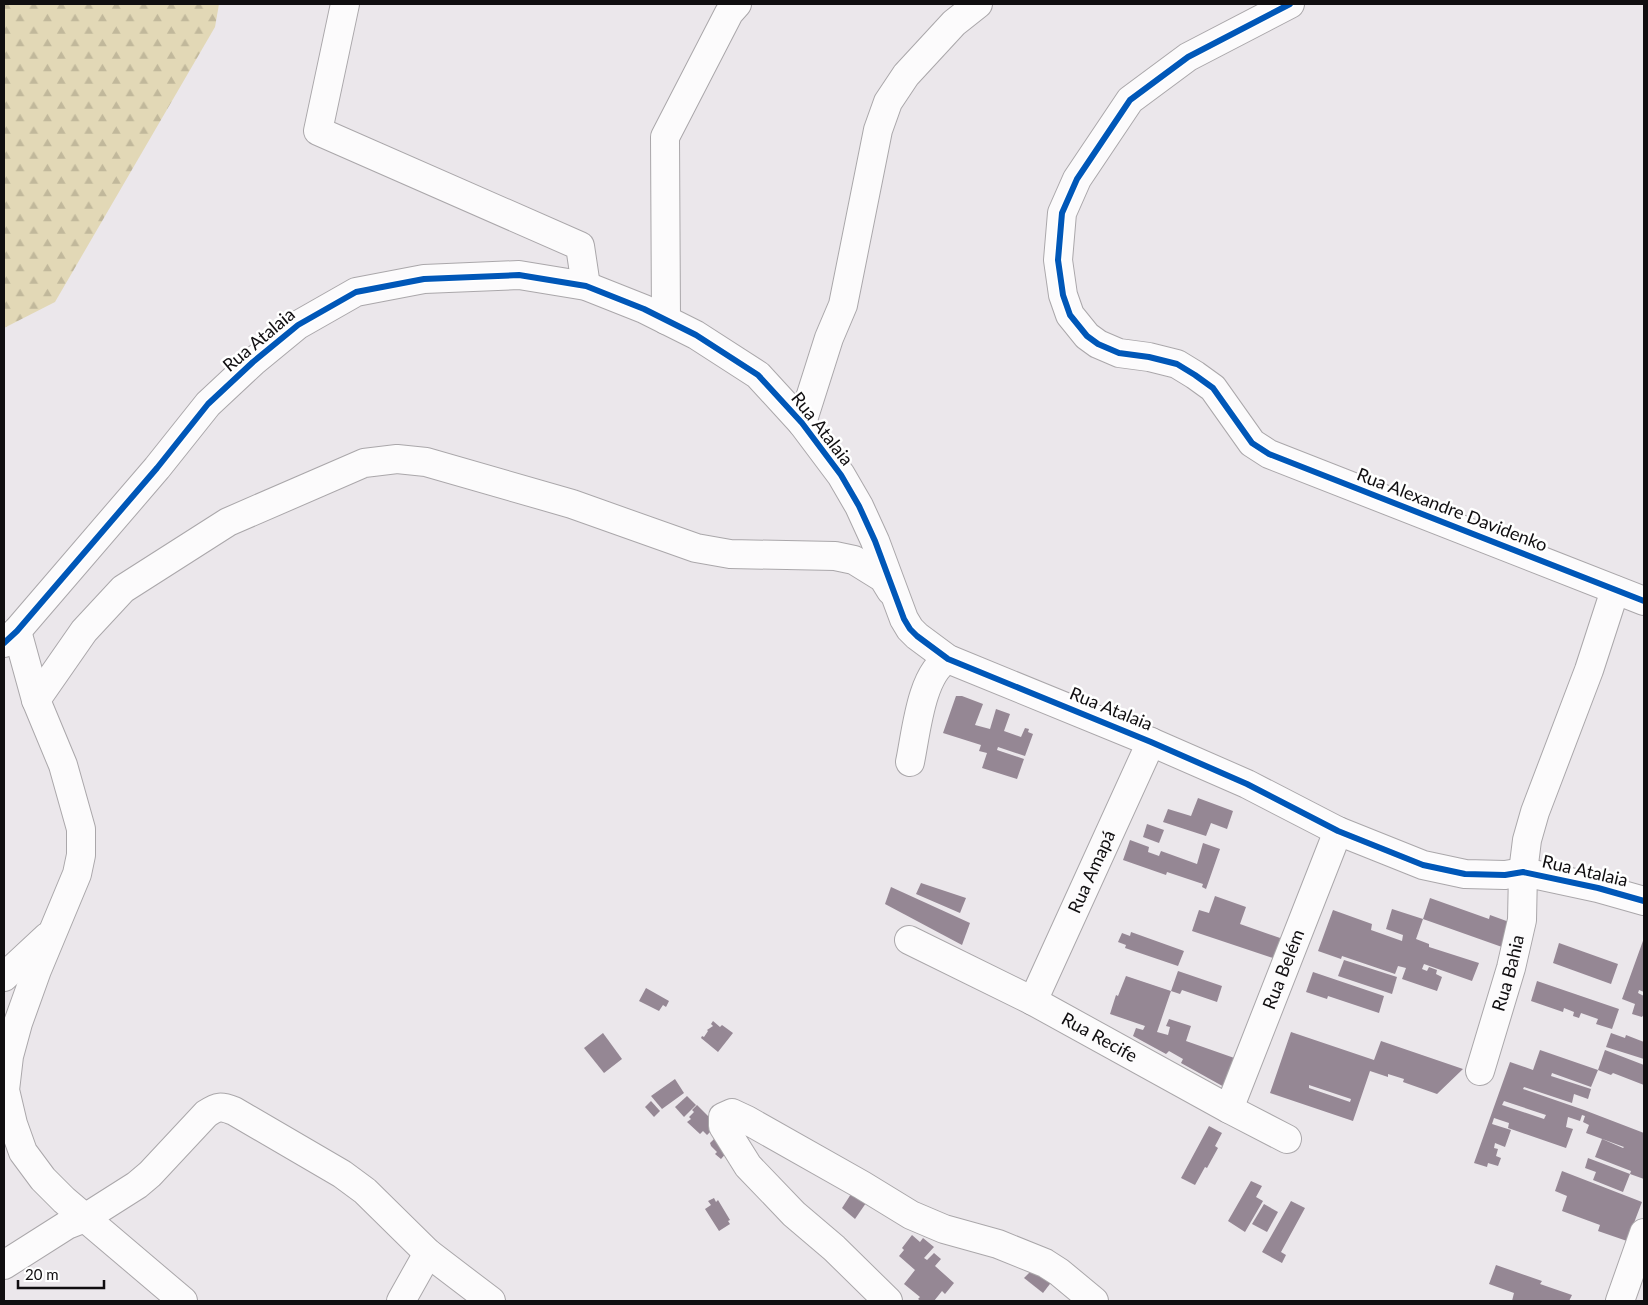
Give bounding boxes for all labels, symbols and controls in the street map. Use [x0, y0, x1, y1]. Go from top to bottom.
street label: Rua Atalaia [218, 303, 299, 376]
street label: Rua Atalaia [787, 387, 858, 470]
street label: Rua Alexandre Davidenko [1354, 463, 1551, 556]
street label: Rua Atalaia [1067, 682, 1156, 735]
street label: Rua Amapá [1063, 826, 1119, 916]
street label: Rua Atalaia [1540, 849, 1630, 891]
street label: Rua Belém [1257, 926, 1308, 1012]
street label: Rua Bahia [1487, 933, 1528, 1014]
street label: Rua Recife [1058, 1007, 1142, 1066]
scale bar [18, 1258, 104, 1290]
text: 20 m [25, 1265, 59, 1283]

